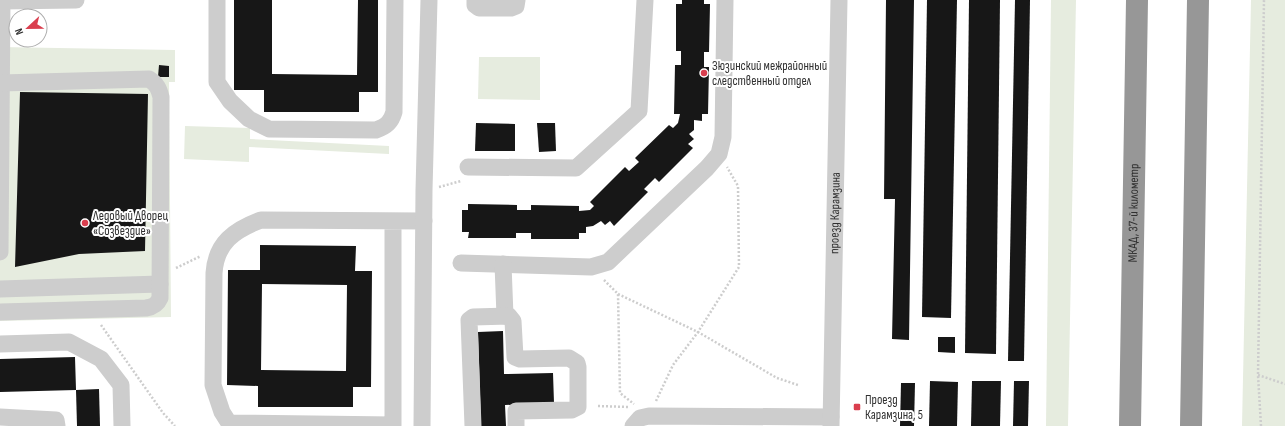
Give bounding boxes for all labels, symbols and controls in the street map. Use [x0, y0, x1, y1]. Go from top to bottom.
north arrow [8, 8, 48, 48]
text: N [12, 26, 26, 37]
place label: Зюзинский межрайонный следственный отдел [712, 58, 827, 89]
marker: Зюзинский межрайонный следственный отдел [699, 68, 709, 78]
street label: МКАД, 37-й километр [1125, 163, 1142, 263]
street label: проезд Карамзина [826, 172, 844, 254]
place label: Ледовый Дворец «Созвездие» [92, 208, 168, 239]
marker: Ледовый Дворец «Созвездие» [80, 218, 90, 228]
place label: Проезд Карамзина, 5 [865, 392, 923, 423]
marker: Проезд Карамзина, 5 [852, 402, 862, 412]

